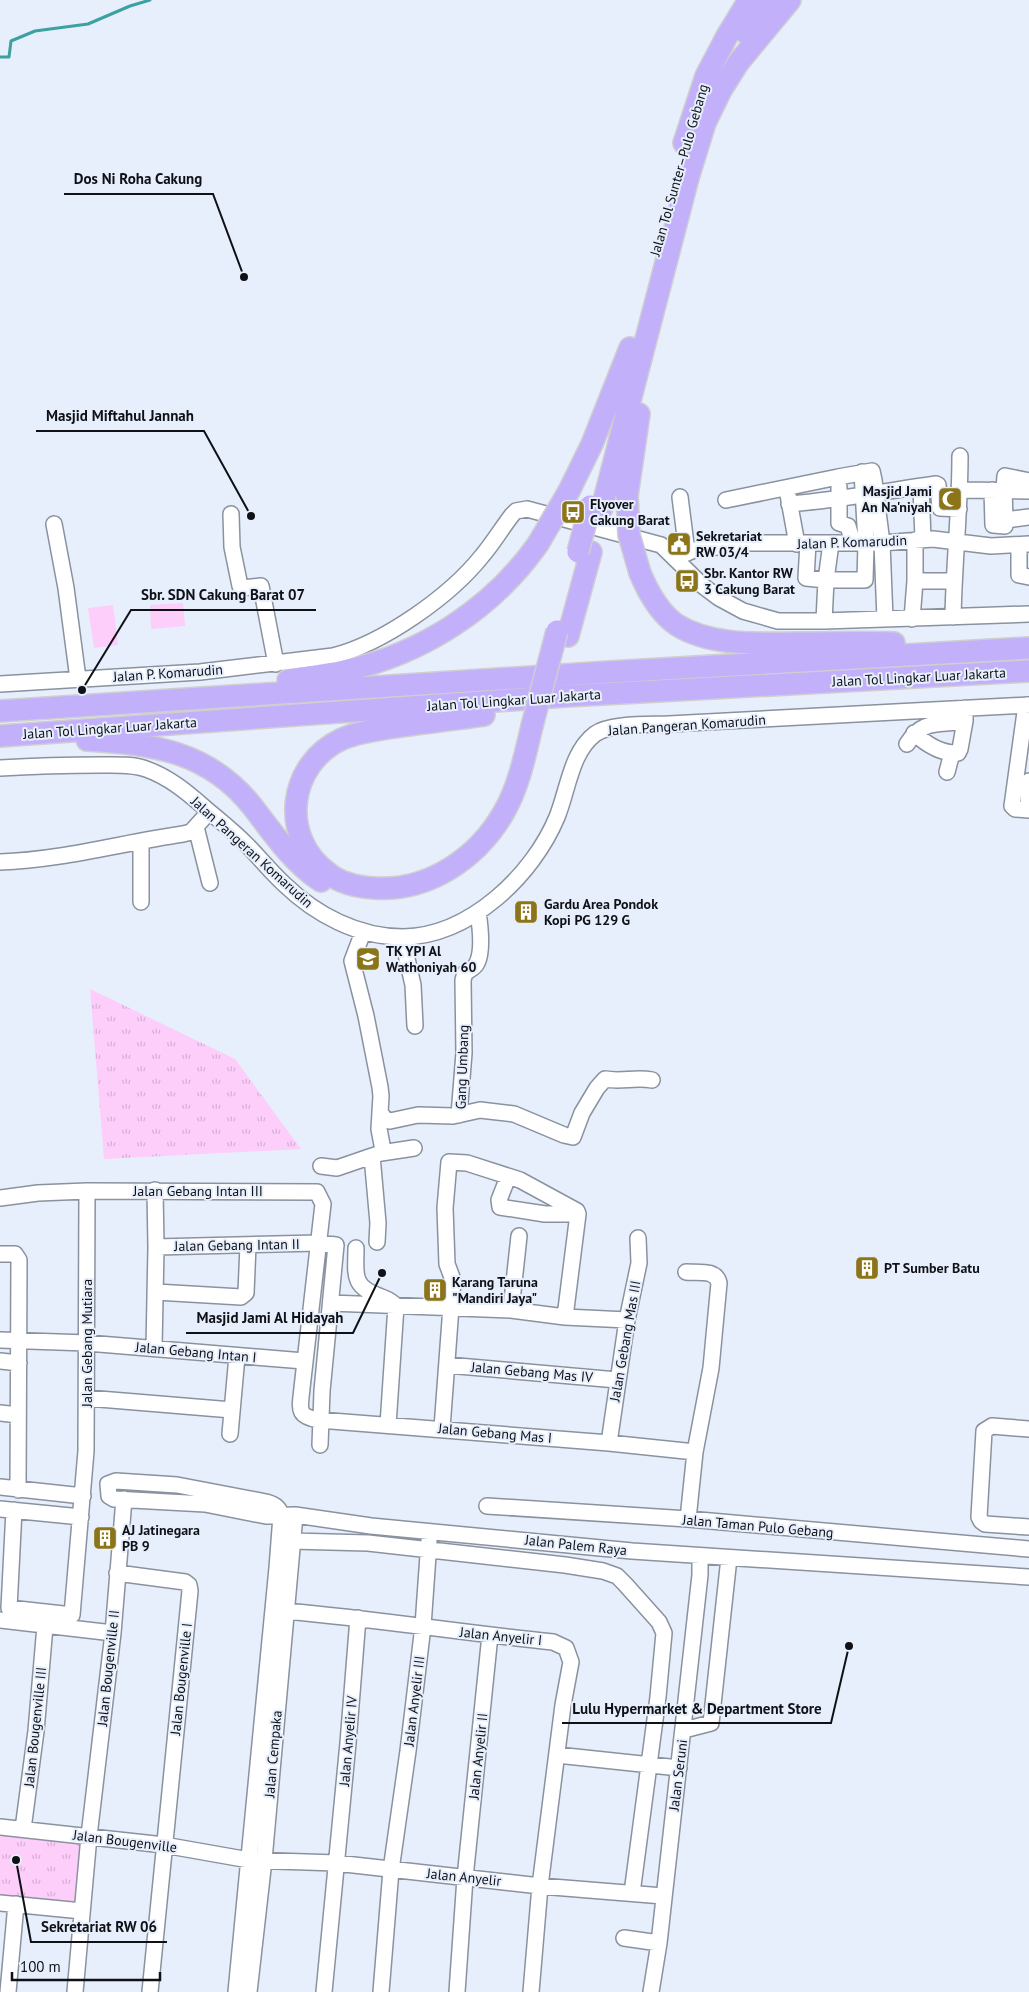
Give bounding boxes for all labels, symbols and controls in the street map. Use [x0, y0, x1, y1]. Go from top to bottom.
street label: Jalan Tol Sunter–Pulo Gebang [646, 82, 712, 259]
callout: Dos Ni Roha Cakung [64, 164, 213, 194]
text: Dos Ni Roha Cakung [74, 169, 202, 188]
callout: Masjid Miftahul Jannah [36, 401, 204, 431]
text: Masjid Miftahul Jannah [46, 406, 194, 425]
place label: Masjid Jami An Na'niyah [862, 482, 932, 516]
mosque icon: Masjid Jami An Na'niyah [937, 486, 963, 512]
place label: Flyover Cakung Barat [590, 495, 670, 529]
bus stop icon: Flyover Cakung Barat [560, 499, 586, 525]
place label: Sekretariat RW 03/4 [696, 527, 762, 561]
public building icon: Sekretariat RW 03/4 [666, 531, 692, 557]
street label: Jalan P. Komarudin [796, 531, 907, 553]
place label: Sbr. Kantor RW 3 Cakung Barat [704, 564, 795, 598]
bus stop icon: Sbr. Kantor RW 3 Cakung Barat [674, 568, 700, 594]
callout: Sbr. SDN Cakung Barat 07 [131, 580, 316, 610]
text: Sbr. SDN Cakung Barat 07 [141, 585, 305, 604]
street label: Jalan P. Komarudin [111, 660, 224, 686]
street label: Jalan Tol Lingkar Luar Jakarta [831, 663, 1006, 691]
street label: Jalan Tol Lingkar Luar Jakarta [426, 685, 602, 715]
street label: Jalan Pangeran Komarudin [607, 711, 766, 740]
street label: Jalan Tol Lingkar Luar Jakarta [22, 713, 198, 743]
street label: Jalan Pangeran Komarudin [187, 792, 317, 912]
place label: Gardu Area Pondok Kopi PG 129 G [544, 895, 658, 929]
building icon: Gardu Area Pondok Kopi PG 129 G [513, 899, 539, 925]
place label: TK YPI Al Wathoniyah 60 [386, 942, 477, 976]
school or university icon: TK YPI Al Wathoniyah 60 [355, 946, 381, 972]
street label: Gang Umbang [452, 1024, 472, 1110]
street label: Jalan Gebang Intan III [132, 1182, 263, 1200]
street label: Jalan Gebang Intan II [173, 1235, 300, 1255]
building icon: PT Sumber Batu [854, 1255, 880, 1281]
place label: PT Sumber Batu [884, 1259, 980, 1277]
place label: Karang Taruna "Mandiri Jaya" [452, 1273, 538, 1307]
building icon: Karang Taruna "Mandiri Jaya" [422, 1277, 448, 1303]
street label: Jalan Gebang Mutiara [78, 1279, 96, 1408]
street label: Jalan Gebang Mas III [605, 1279, 644, 1404]
callout: Masjid Jami Al Hidayah [186, 1303, 353, 1333]
text: Masjid Jami Al Hidayah [197, 1308, 343, 1327]
street label: Jalan Gebang Intan I [134, 1338, 257, 1366]
street label: Jalan Gebang Mas IV [469, 1358, 594, 1386]
street label: Jalan Gebang Mas I [436, 1419, 553, 1447]
street label: Jalan Taman Pulo Gebang [681, 1510, 834, 1542]
place label: AJ Jatinegara PB 9 [122, 1521, 200, 1555]
building icon: AJ Jatinegara PB 9 [92, 1525, 118, 1551]
street label: Jalan Palem Raya [523, 1531, 628, 1559]
street label: Jalan Bougenville II [93, 1609, 123, 1728]
street label: Jalan Bougenville I [166, 1622, 196, 1737]
street label: Jalan Anyelir I [458, 1623, 543, 1649]
street label: Jalan Anyelir III [399, 1655, 428, 1748]
street label: Jalan Bougenville III [20, 1666, 50, 1789]
callout: Lulu Hypermarket & Department Store [562, 1693, 831, 1723]
street label: Jalan Anyelir IV [335, 1695, 361, 1788]
text: Lulu Hypermarket & Department Store [572, 1699, 822, 1718]
street label: Jalan Cempaka [260, 1710, 286, 1799]
street label: Jalan Anyelir II [464, 1712, 491, 1801]
street label: Jalan Seruni [665, 1738, 691, 1813]
street label: Jalan Bougenville [71, 1826, 178, 1856]
street label: Jalan Anyelir [425, 1864, 502, 1890]
callout: Sekretariat RW 06 [31, 1912, 167, 1942]
text: Sekretariat RW 06 [41, 1917, 157, 1936]
scale bar [12, 1950, 160, 1982]
text: 100 m [20, 1957, 61, 1976]

